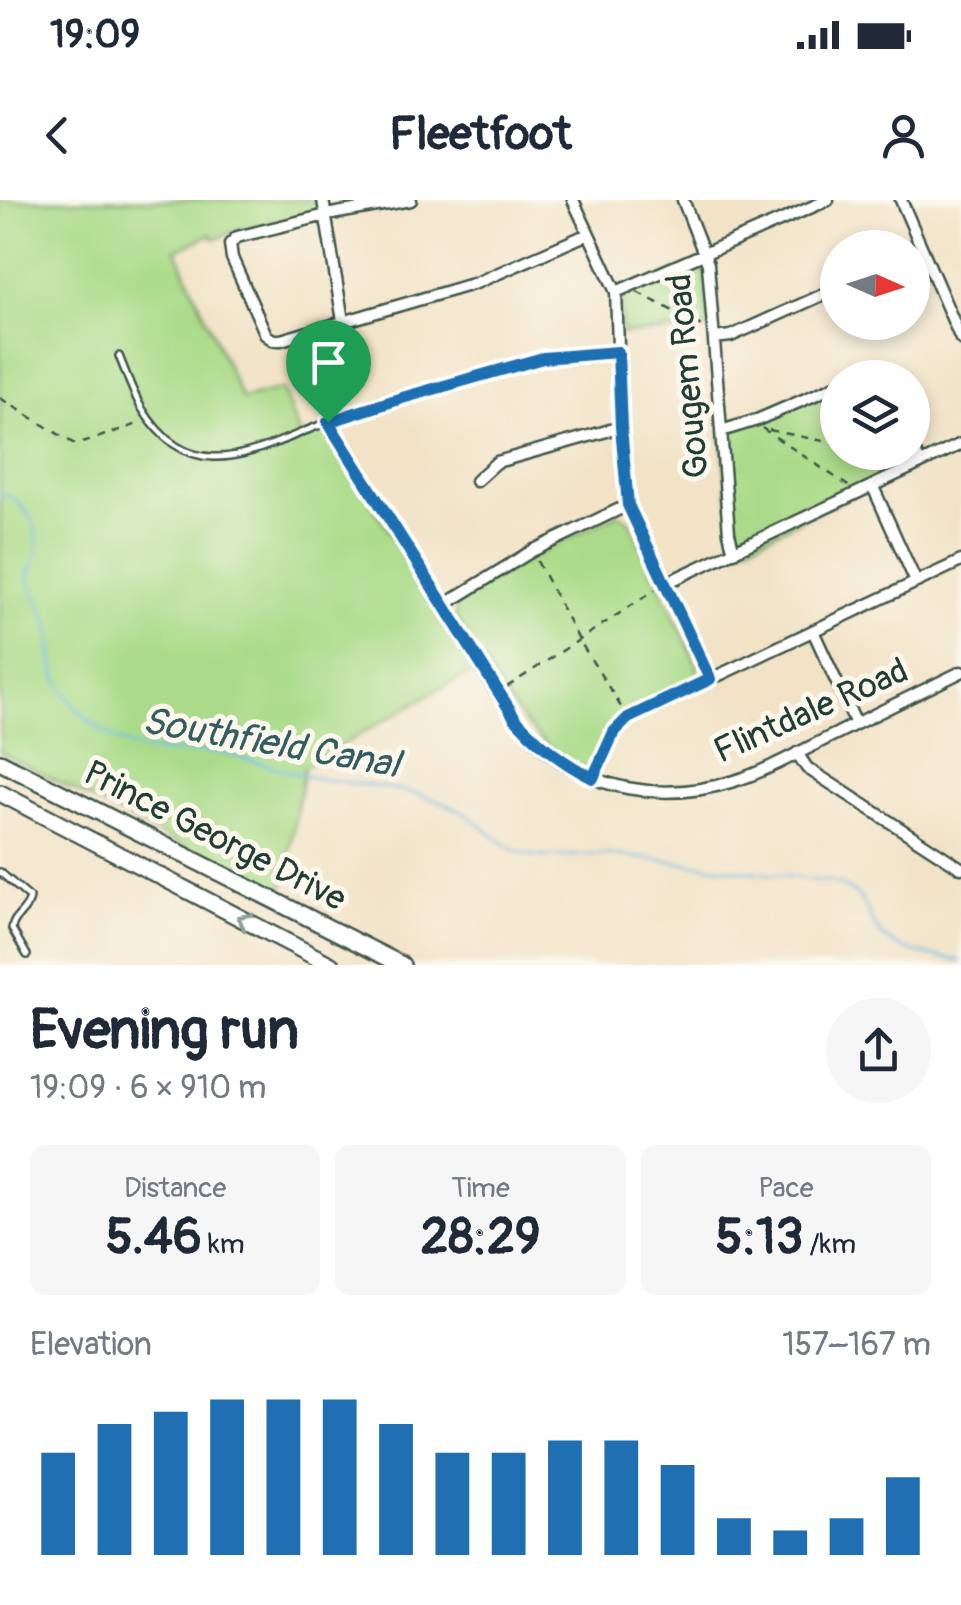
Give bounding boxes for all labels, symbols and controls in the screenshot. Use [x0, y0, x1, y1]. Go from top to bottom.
text: 19:09 [50, 11, 140, 59]
text: Fleetfoot [389, 107, 572, 163]
icon: back [30, 108, 85, 163]
icon: person [876, 108, 931, 163]
north arrow [820, 230, 930, 340]
map controls [820, 230, 930, 470]
street label: Gougem Road [657, 272, 719, 480]
pin [286, 320, 371, 423]
icon: arrive [301, 335, 356, 390]
button: layers [820, 360, 930, 470]
street label: Flintdale Road [707, 649, 915, 773]
water label: Southfield Canal [139, 697, 407, 790]
street label: Prince George Drive [77, 751, 353, 921]
one-way arrow [237, 913, 255, 932]
text: Evening run [30, 996, 299, 1065]
button: share [826, 998, 931, 1103]
text: 19:09 · 6 × 910 m [30, 1068, 266, 1108]
text: Distance [124, 1171, 226, 1206]
text: Time [451, 1171, 510, 1206]
text: Pace [758, 1171, 814, 1206]
text: 5.46 [106, 1206, 202, 1269]
text: 28:29 [420, 1206, 541, 1269]
text: 5:13 [716, 1206, 803, 1269]
text: km [202, 1227, 245, 1262]
text: /km [803, 1227, 856, 1262]
text: Elevation [30, 1325, 152, 1365]
text: 157–167 m [782, 1325, 931, 1365]

